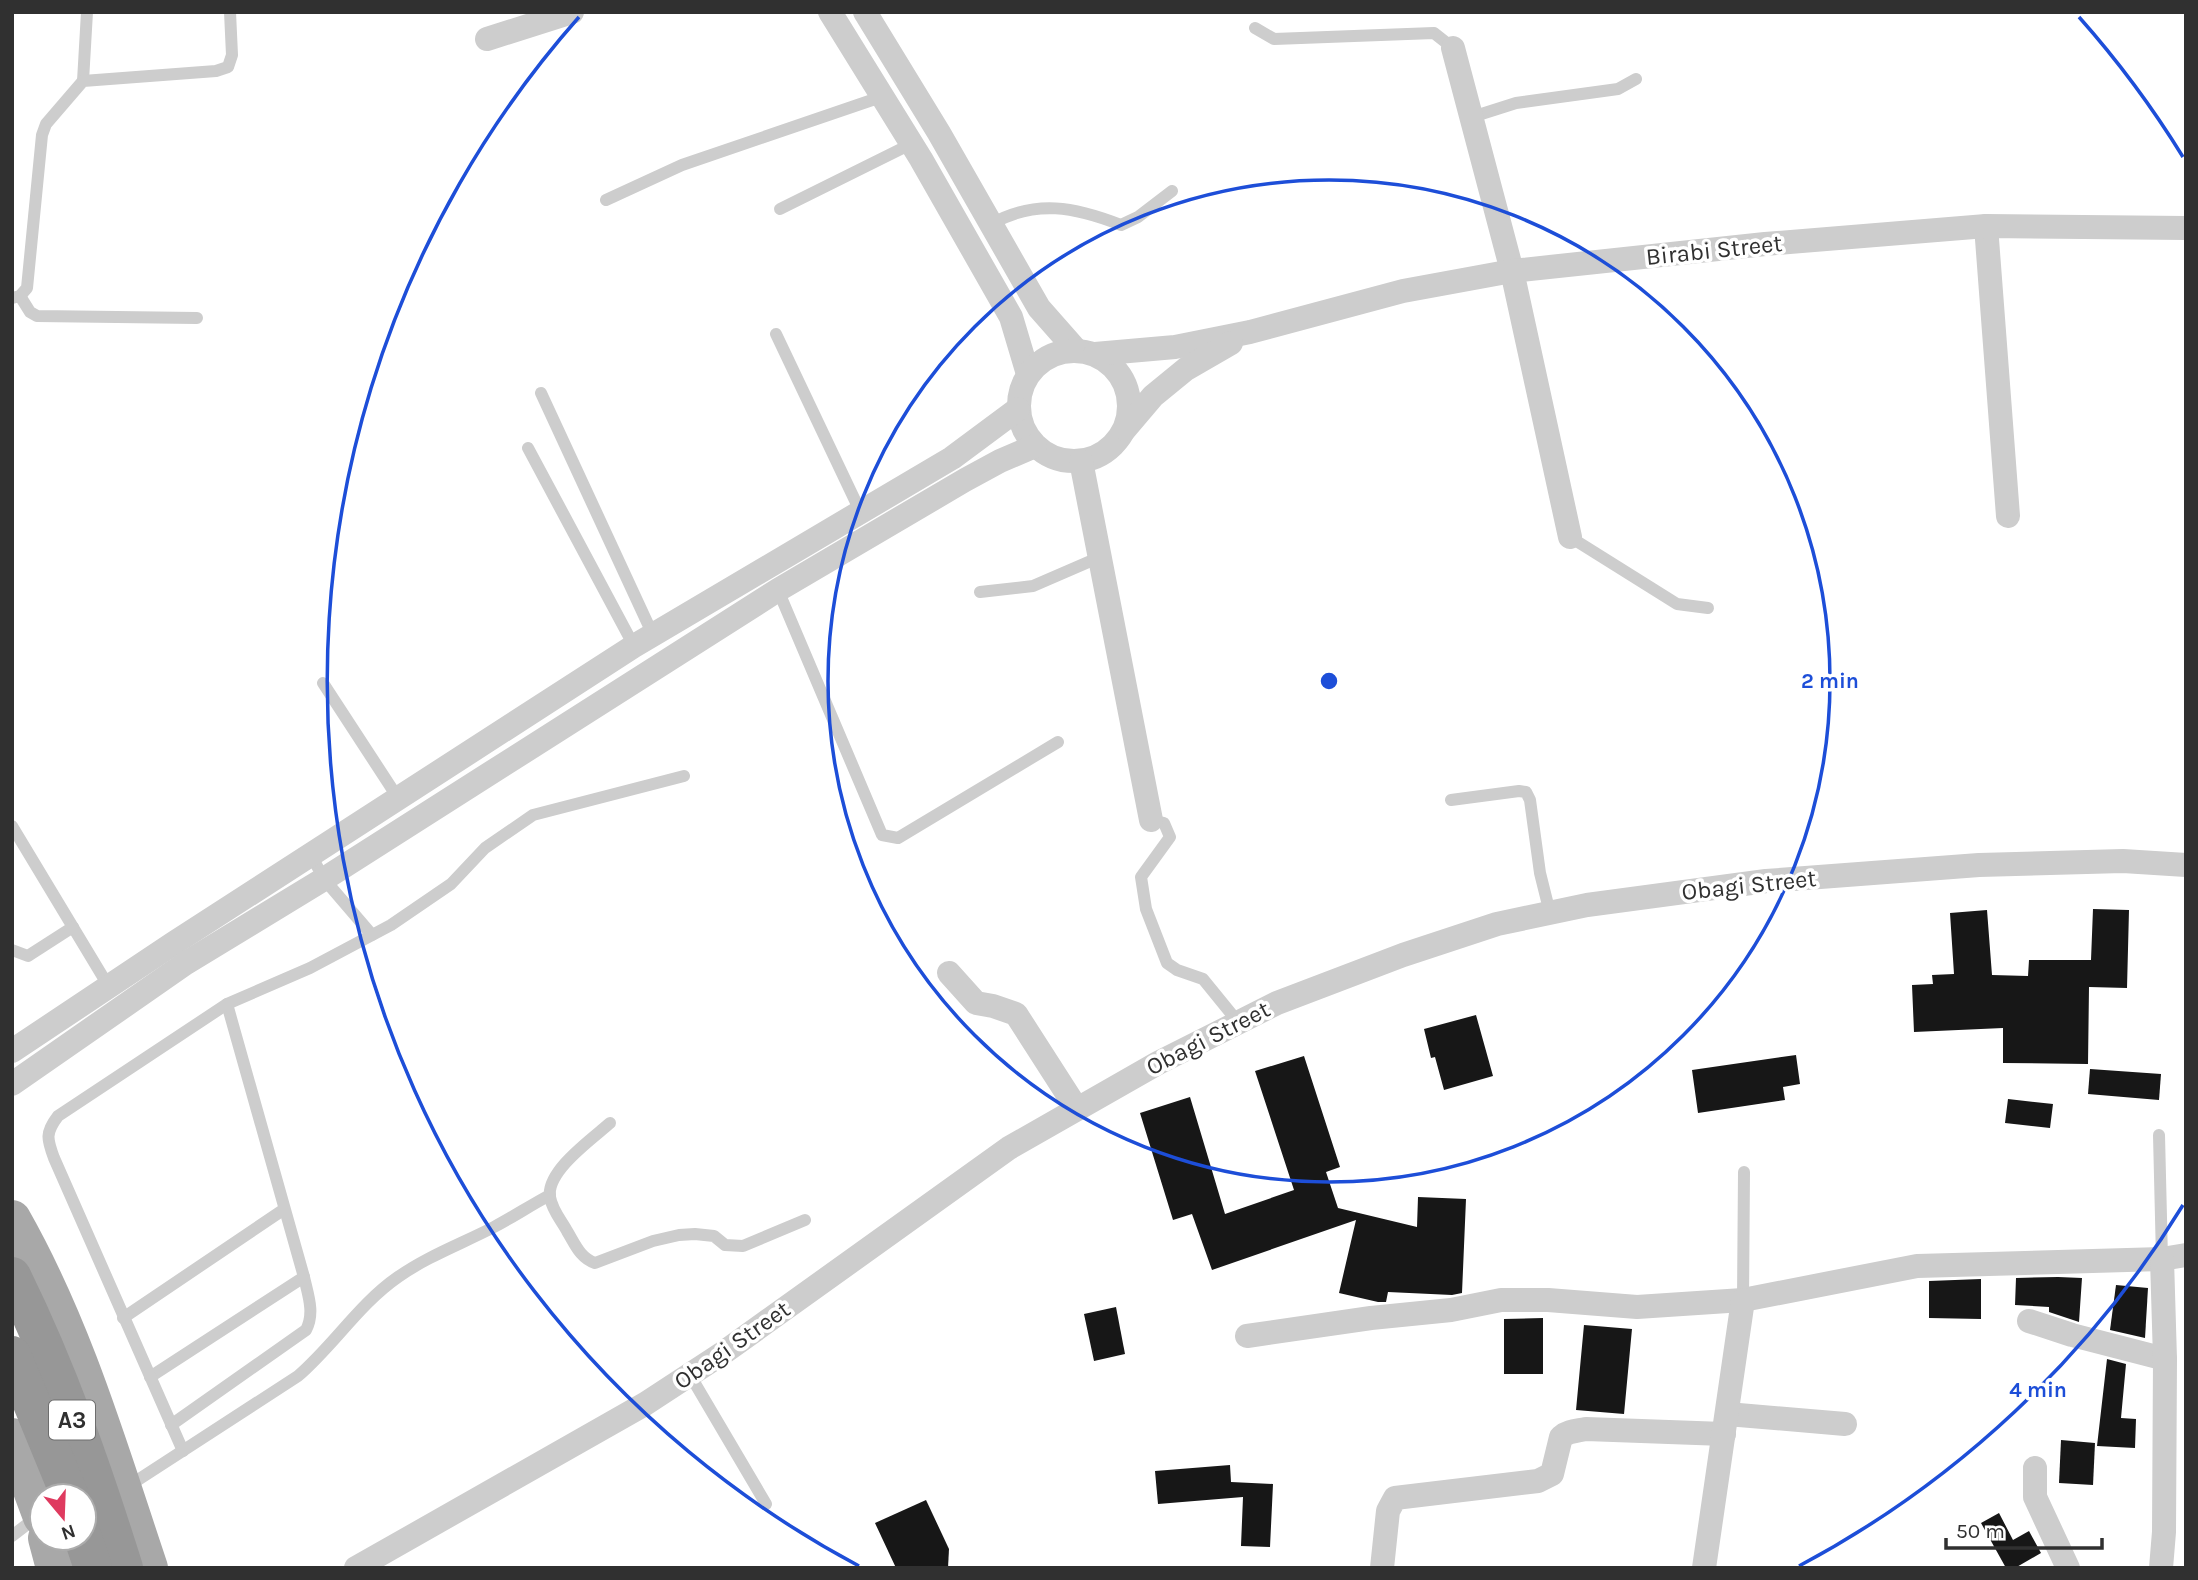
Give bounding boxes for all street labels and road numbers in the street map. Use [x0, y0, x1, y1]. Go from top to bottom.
street label: Birabi Street [1644, 229, 1784, 271]
street label: Obagi Street [1680, 864, 1818, 906]
street label: Obagi Street [1141, 995, 1275, 1081]
street label: Obagi Street [669, 1295, 795, 1395]
road number: A3 [49, 1400, 95, 1440]

